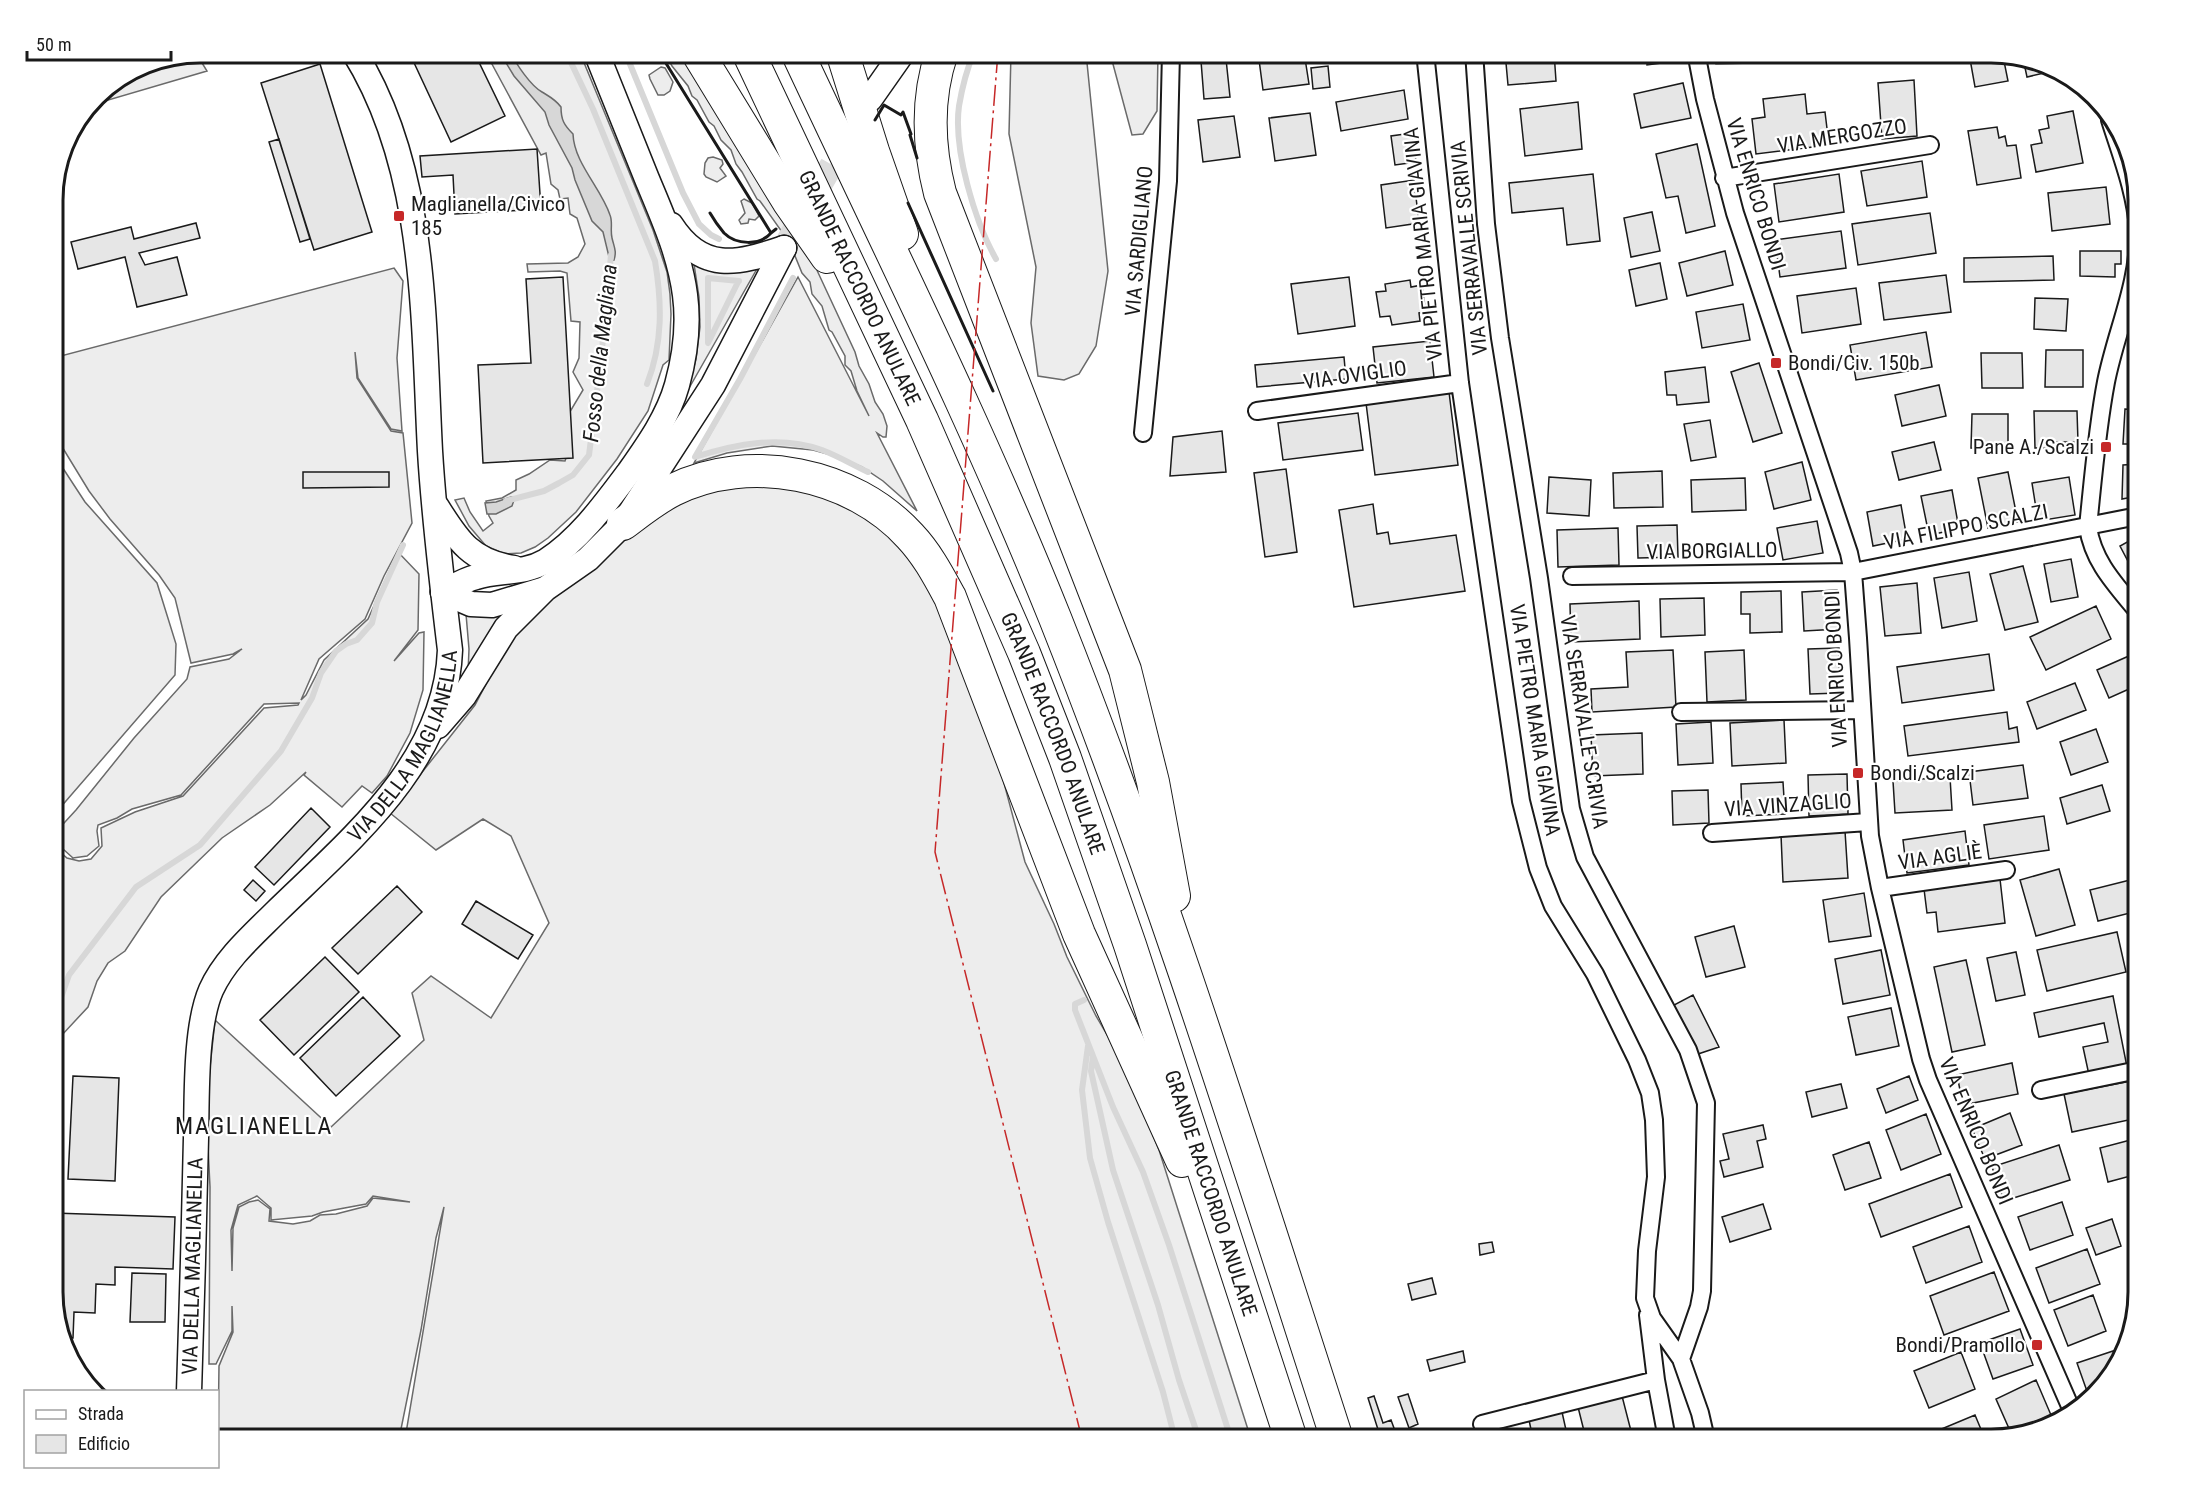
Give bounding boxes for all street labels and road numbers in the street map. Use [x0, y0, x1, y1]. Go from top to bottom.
street label: VIA MERGOZZO [1776, 114, 1908, 158]
street label: VIA ENRICO BONDI [1721, 115, 1791, 273]
street label: VIA PIETRO MARIA GIAVINA [1399, 126, 1447, 362]
street label: VIA SERRAVALLE SCRIVIA [1446, 139, 1492, 357]
street label: VIA SARDIGLIANO [1120, 165, 1158, 317]
street label: GRANDE RACCORDO ANULARE [794, 167, 925, 409]
street label: VIA OVIGLIO [1302, 356, 1408, 394]
street label: VIA FILIPPO SCALZI [1882, 499, 2050, 555]
street label: VIA BORGIALLO [1646, 538, 1778, 564]
street label: VIA ENRICO BONDI [1820, 590, 1852, 748]
street label: VIA PIETRO MARIA GIAVINA [1505, 602, 1565, 838]
street label: GRANDE RACCORDO ANULARE [996, 609, 1110, 858]
street label: VIA SERRAVALLE SCRIVIA [1555, 614, 1613, 830]
street label: VIA DELLA MAGLIANELLA [343, 649, 462, 847]
street label: VIA VINZAGLIO [1724, 789, 1852, 821]
street label: VIA AGLIÈ [1897, 839, 1983, 875]
street label: VIA ENRICO BONDI [1934, 1054, 2018, 1208]
street label: GRANDE RACCORDO ANULARE [1160, 1067, 1262, 1319]
street label: VIA DELLA MAGLIANELLA [178, 1157, 208, 1375]

